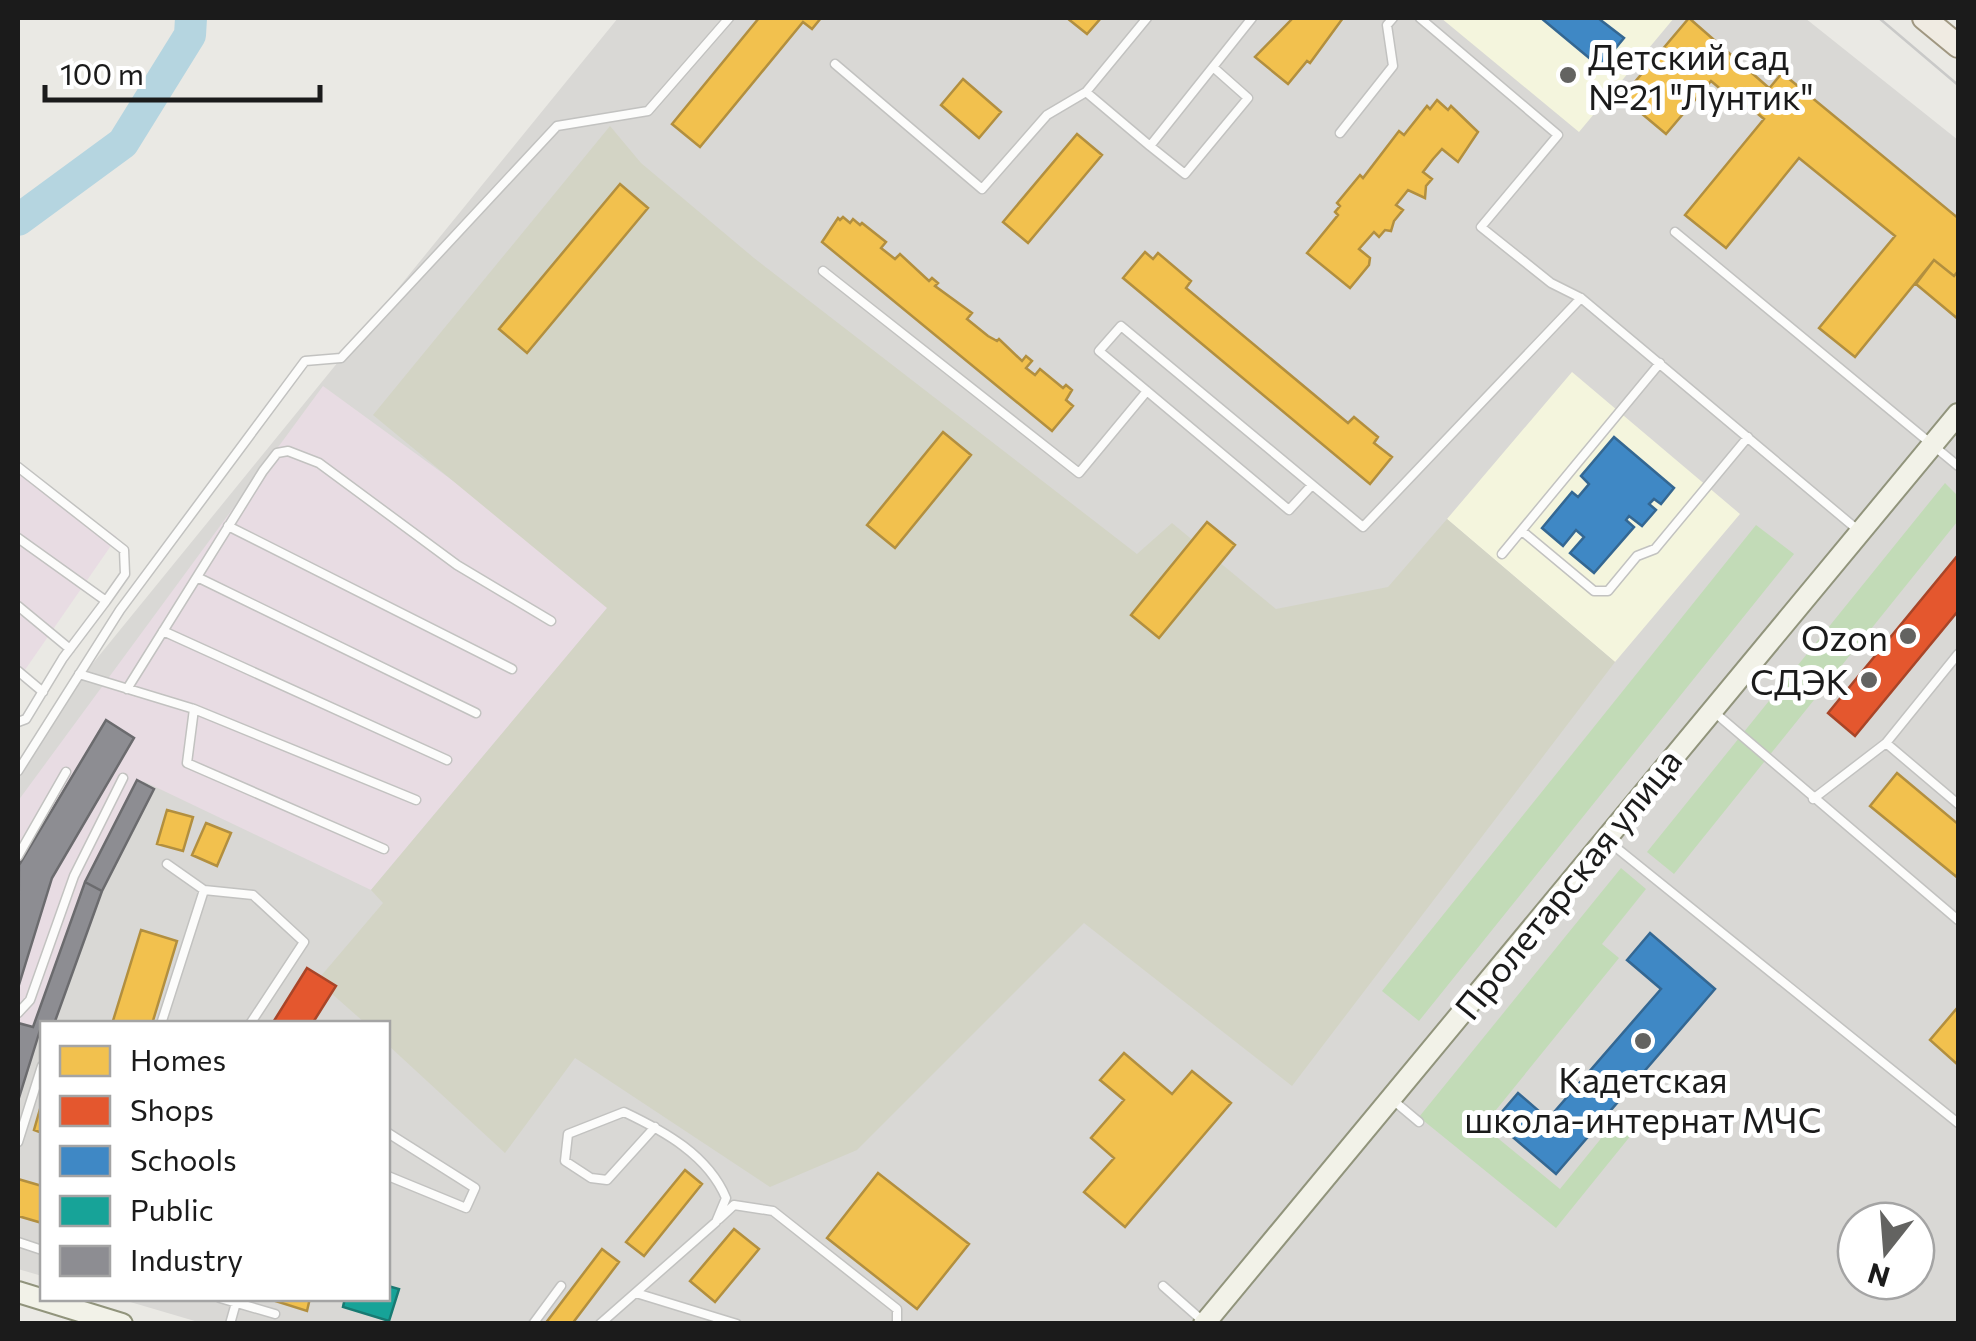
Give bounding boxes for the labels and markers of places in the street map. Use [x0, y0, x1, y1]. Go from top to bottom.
place label: Детский сад №21 "Лунтик" [1588, 34, 1814, 117]
marker: Детский сад №21 "Лунтик" [1557, 64, 1579, 86]
place label: Ozon [1801, 615, 1888, 658]
marker: Ozon [1897, 625, 1919, 647]
place label: СДЭК [1750, 659, 1849, 702]
marker: СДЭК [1858, 669, 1880, 691]
marker: Кадетская школа-интернат МЧС [1632, 1030, 1654, 1052]
place label: Кадетская школа-интернат МЧС [1464, 1057, 1822, 1140]

